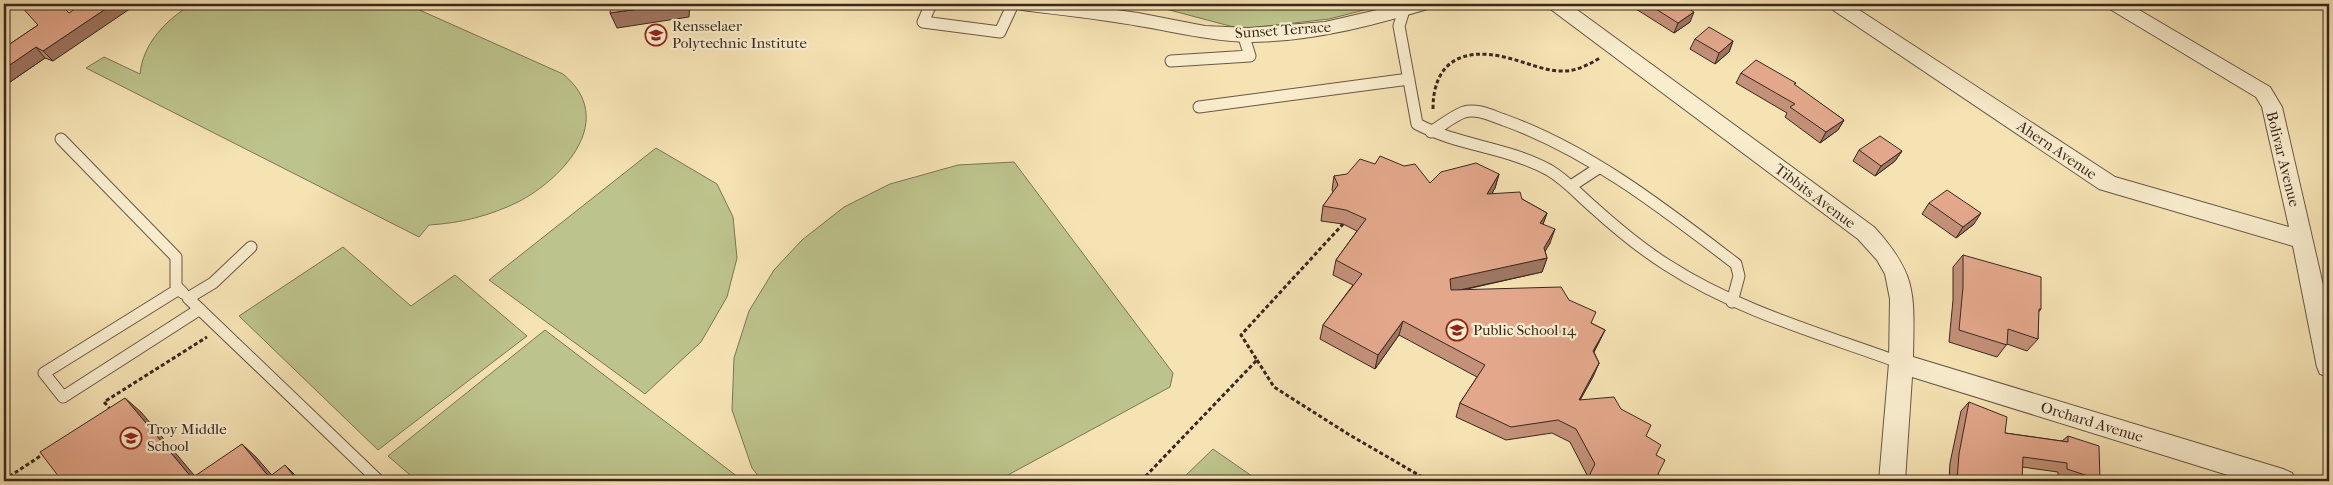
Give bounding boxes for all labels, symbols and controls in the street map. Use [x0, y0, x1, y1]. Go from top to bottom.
place label: Rensselaer Polytechnic Institute [672, 17, 808, 52]
street label: Sunset Terrace [1234, 18, 1332, 42]
school or university icon: Rensselaer Polytechnic Institute [644, 23, 668, 47]
street label: Bolivar Avenue [2262, 109, 2304, 209]
street label: Ahern Avenue [2013, 116, 2101, 184]
street label: Tibbits Avenue [1771, 160, 1859, 233]
school or university icon: Public School 14 [1445, 318, 1469, 342]
place label: Public School 14 [1473, 321, 1577, 339]
street label: Orchard Avenue [2039, 398, 2146, 446]
place label: Troy Middle School [147, 420, 227, 455]
school or university icon: Troy Middle School [119, 426, 143, 450]

